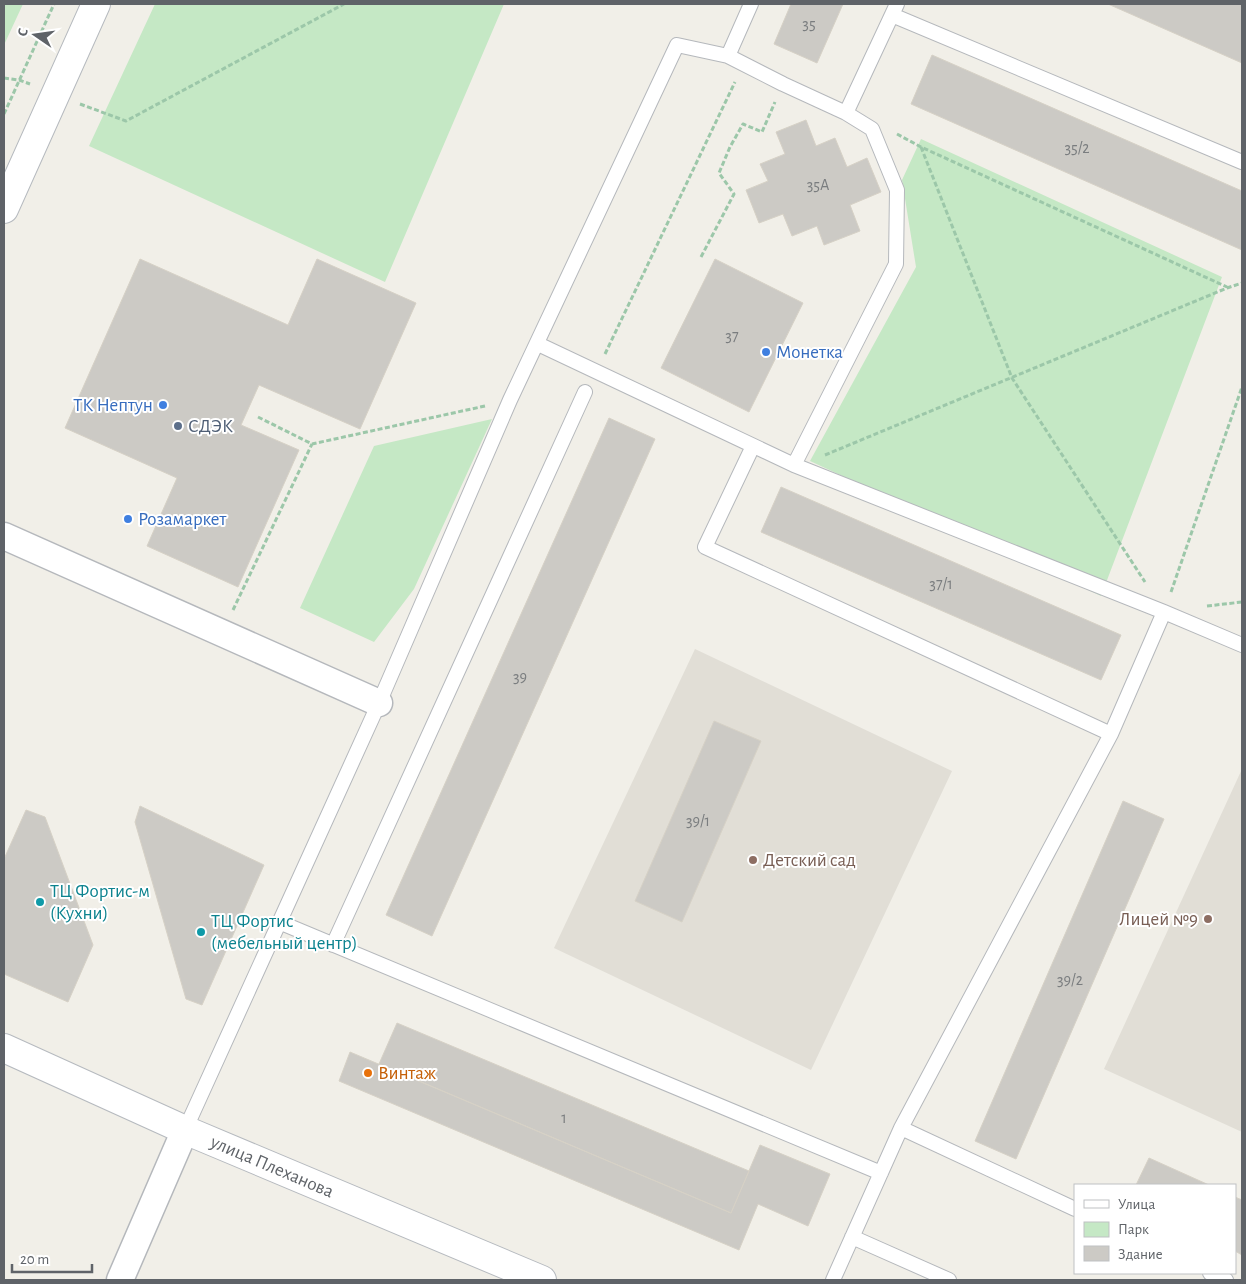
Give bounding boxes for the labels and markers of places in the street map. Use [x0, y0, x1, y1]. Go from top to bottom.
place label: Монетка [776, 343, 843, 362]
marker: Монетка [760, 346, 772, 358]
place label: ТК Нептун [73, 396, 153, 415]
marker: ТК Нептун [157, 399, 169, 411]
place label: СДЭК [188, 417, 233, 436]
marker: СДЭК [172, 420, 184, 432]
place label: Розамаркет [138, 510, 227, 529]
marker: Розамаркет [122, 513, 134, 525]
place label: Детский сад [763, 851, 856, 870]
marker: Детский сад [747, 854, 759, 866]
place label: ТЦ Фортис-м (Кухни) [50, 882, 150, 923]
marker: ТЦ Фортис-м (Кухни) [34, 896, 46, 908]
place label: Лицей №9 [1119, 910, 1198, 929]
place label: ТЦ Фортис (мебельный центр) [211, 912, 358, 953]
marker: Лицей №9 [1202, 913, 1214, 925]
marker: ТЦ Фортис (мебельный центр) [195, 926, 207, 938]
place label: Винтаж [378, 1064, 437, 1083]
marker: Винтаж [362, 1067, 374, 1079]

